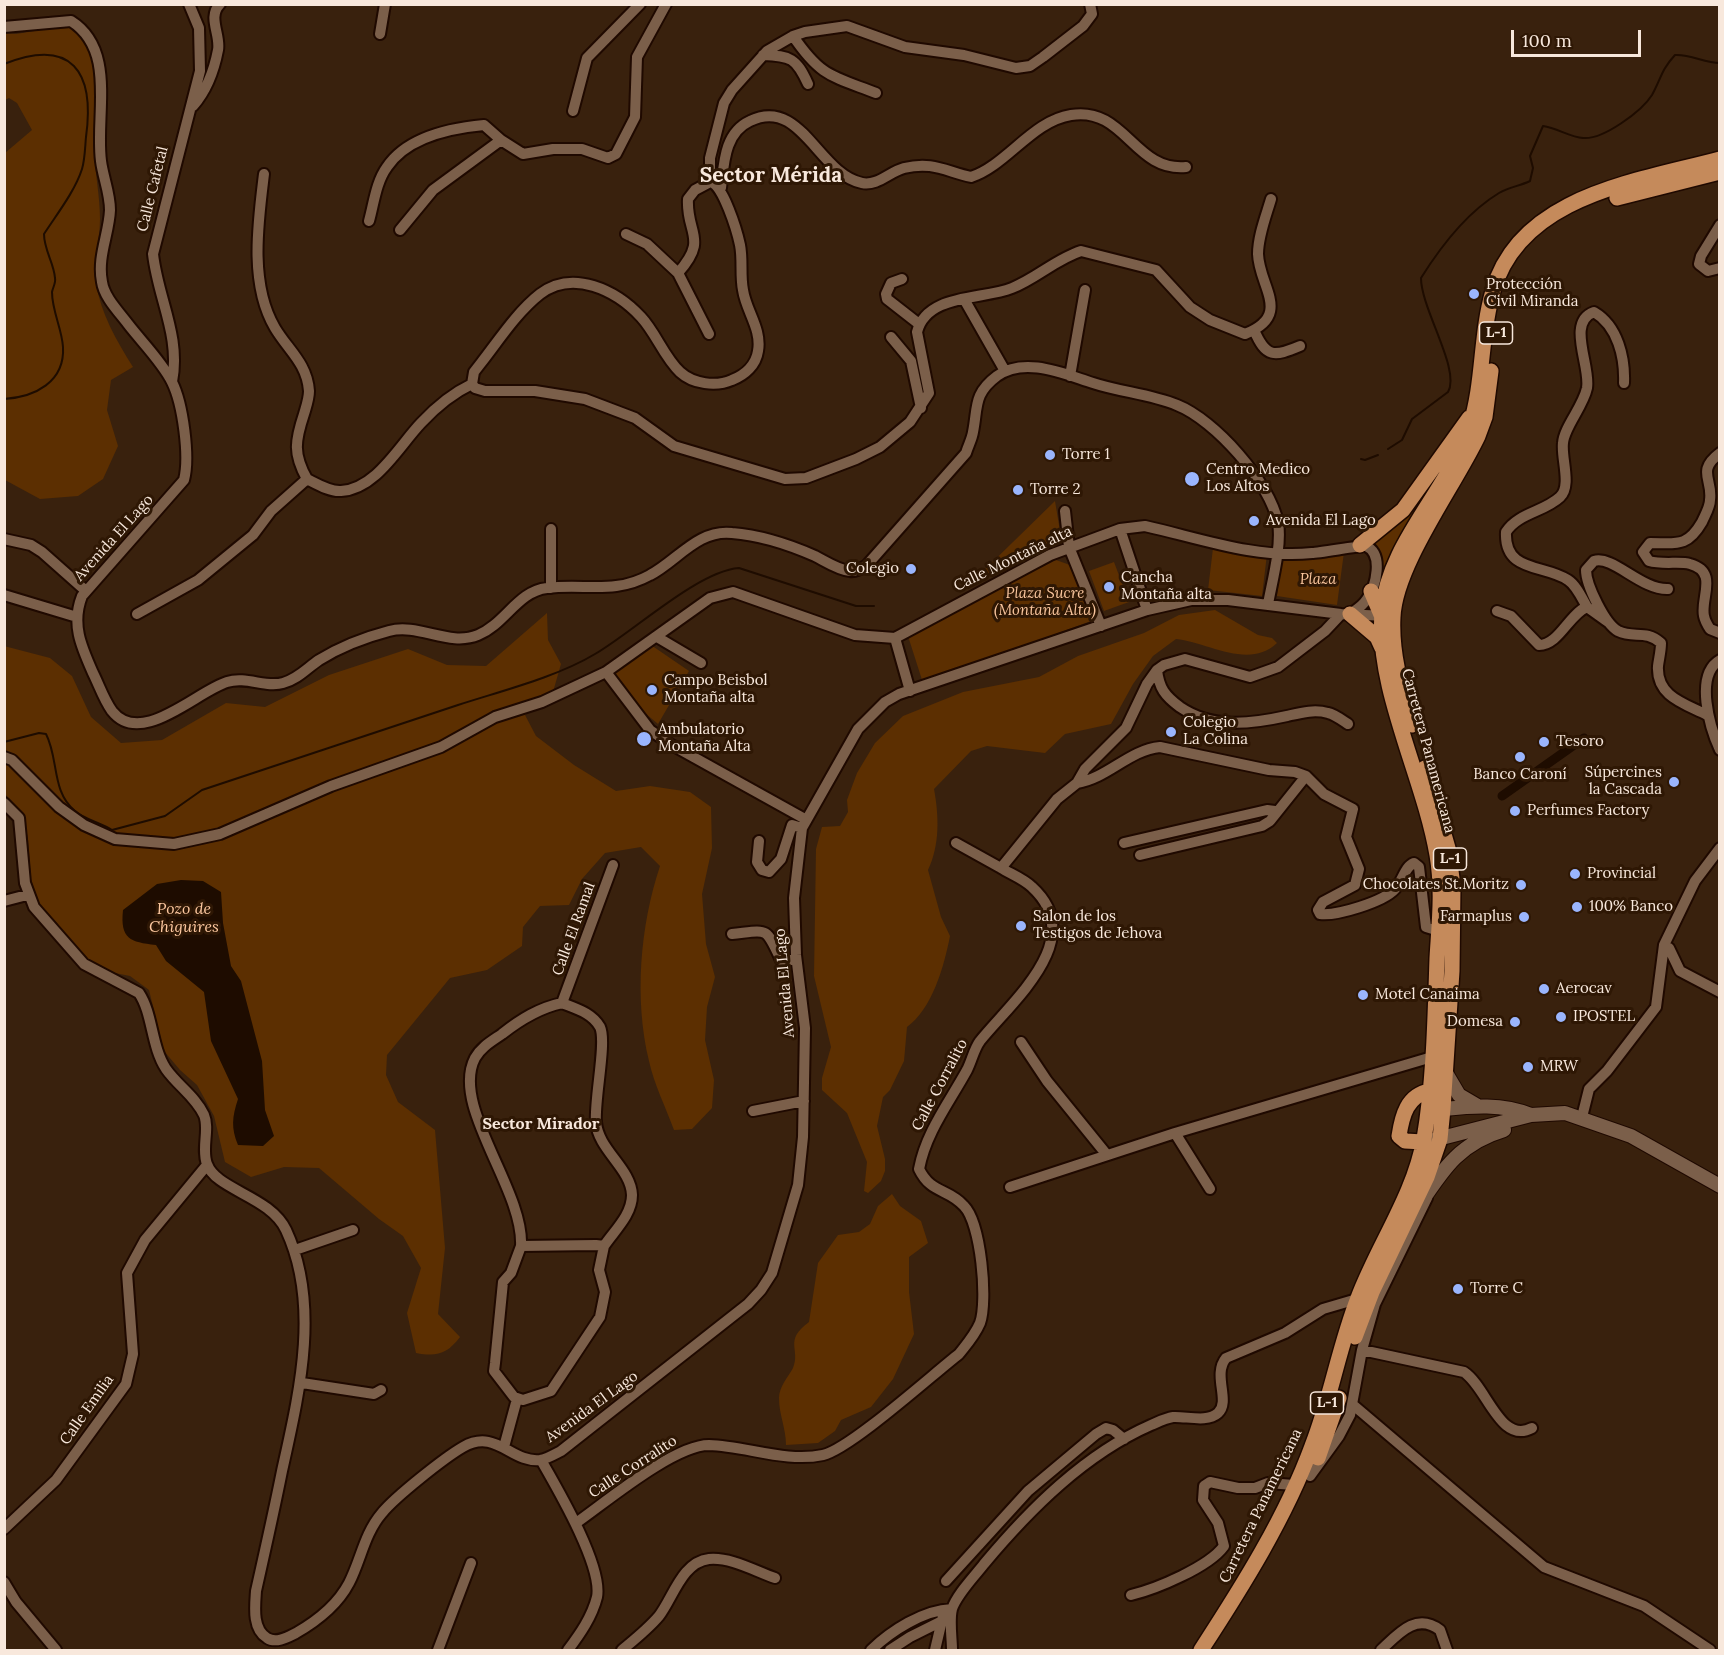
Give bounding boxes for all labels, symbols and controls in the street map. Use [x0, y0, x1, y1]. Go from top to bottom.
scale bar [1514, 18, 1644, 56]
text: 100 m [1522, 29, 1572, 52]
street label: Calle Cafetal [134, 144, 172, 234]
district label: Sector Mérida [700, 163, 842, 189]
place label: Protección Civil Miranda [1486, 276, 1578, 311]
marker: Protección Civil Miranda [1467, 287, 1481, 301]
road number: L-1 [1480, 322, 1512, 344]
place label: Torre 1 [1062, 446, 1110, 464]
marker: Torre 1 [1043, 448, 1057, 462]
place label: Centro Medico Los Altos [1206, 461, 1310, 496]
marker: Centro Medico Los Altos [1183, 470, 1201, 488]
place label: Torre 2 [1030, 481, 1081, 499]
marker: Torre 2 [1011, 483, 1025, 497]
street label: Avenida El Lago [71, 491, 157, 585]
place label: Avenida El Lago [1266, 512, 1376, 530]
marker: Avenida El Lago [1247, 514, 1261, 528]
street label: Calle Montaña alta [951, 523, 1075, 595]
place label: Colegio [846, 560, 899, 578]
marker: Colegio [904, 562, 918, 576]
place label: Cancha Montaña alta [1121, 569, 1212, 604]
park label: Plaza [1300, 571, 1336, 589]
marker: Cancha Montaña alta [1102, 580, 1116, 594]
park label: Plaza Sucre (Montaña Alta) [994, 585, 1096, 620]
street label: Carretera Panamericana [1397, 667, 1459, 835]
place label: Campo Beisbol Montaña alta [664, 672, 768, 707]
marker: Campo Beisbol Montaña alta [645, 683, 659, 697]
place label: Colegio La Colina [1183, 714, 1248, 749]
place label: Ambulatorio Montaña Alta [658, 721, 751, 756]
marker: Colegio La Colina [1164, 725, 1178, 739]
marker: Ambulatorio Montaña Alta [635, 730, 653, 748]
place label: Tesoro [1556, 733, 1604, 751]
marker: Tesoro [1537, 735, 1551, 749]
marker: Banco Caroní [1513, 750, 1527, 764]
place label: Súpercines la Cascada [1585, 764, 1662, 799]
place label: Banco Caroní [1473, 766, 1567, 784]
marker: Súpercines la Cascada [1667, 775, 1681, 789]
place label: Perfumes Factory [1527, 802, 1650, 820]
marker: Perfumes Factory [1508, 804, 1522, 818]
road number: L-1 [1434, 848, 1466, 870]
place label: Provincial [1587, 865, 1656, 883]
marker: Provincial [1568, 867, 1582, 881]
place label: Chocolates St.Moritz [1363, 876, 1509, 894]
marker: Chocolates St.Moritz [1514, 878, 1528, 892]
street label: Calle El Ramal [549, 880, 599, 978]
place label: 100% Banco [1589, 898, 1673, 916]
water label: Pozo de Chiguires [149, 899, 219, 937]
marker: 100% Banco [1570, 900, 1584, 914]
place label: Salon de los Testigos de Jehova [1033, 908, 1162, 943]
place label: Farmaplus [1440, 908, 1512, 926]
marker: Farmaplus [1517, 910, 1531, 924]
marker: Salon de los Testigos de Jehova [1014, 919, 1028, 933]
street label: Avenida El Lago [771, 928, 799, 1038]
place label: Aerocav [1556, 980, 1612, 998]
marker: Aerocav [1537, 982, 1551, 996]
place label: Motel Canaima [1375, 986, 1480, 1004]
marker: Motel Canaima [1356, 988, 1370, 1002]
place label: IPOSTEL [1573, 1008, 1635, 1026]
marker: IPOSTEL [1554, 1010, 1568, 1024]
place label: Domesa [1447, 1013, 1503, 1031]
marker: Domesa [1508, 1015, 1522, 1029]
street label: Calle Corralito [908, 1036, 972, 1134]
place label: MRW [1540, 1058, 1578, 1076]
marker: MRW [1521, 1060, 1535, 1074]
district label: Sector Mirador [483, 1114, 599, 1134]
place label: Torre C [1470, 1280, 1523, 1298]
marker: Torre C [1451, 1282, 1465, 1296]
street label: Avenida El Lago [542, 1367, 642, 1447]
street label: Calle Emilia [56, 1371, 118, 1449]
road number: L-1 [1310, 1392, 1344, 1414]
street label: Carretera Panamericana [1216, 1426, 1306, 1586]
street label: Calle Corralito [586, 1432, 680, 1502]

